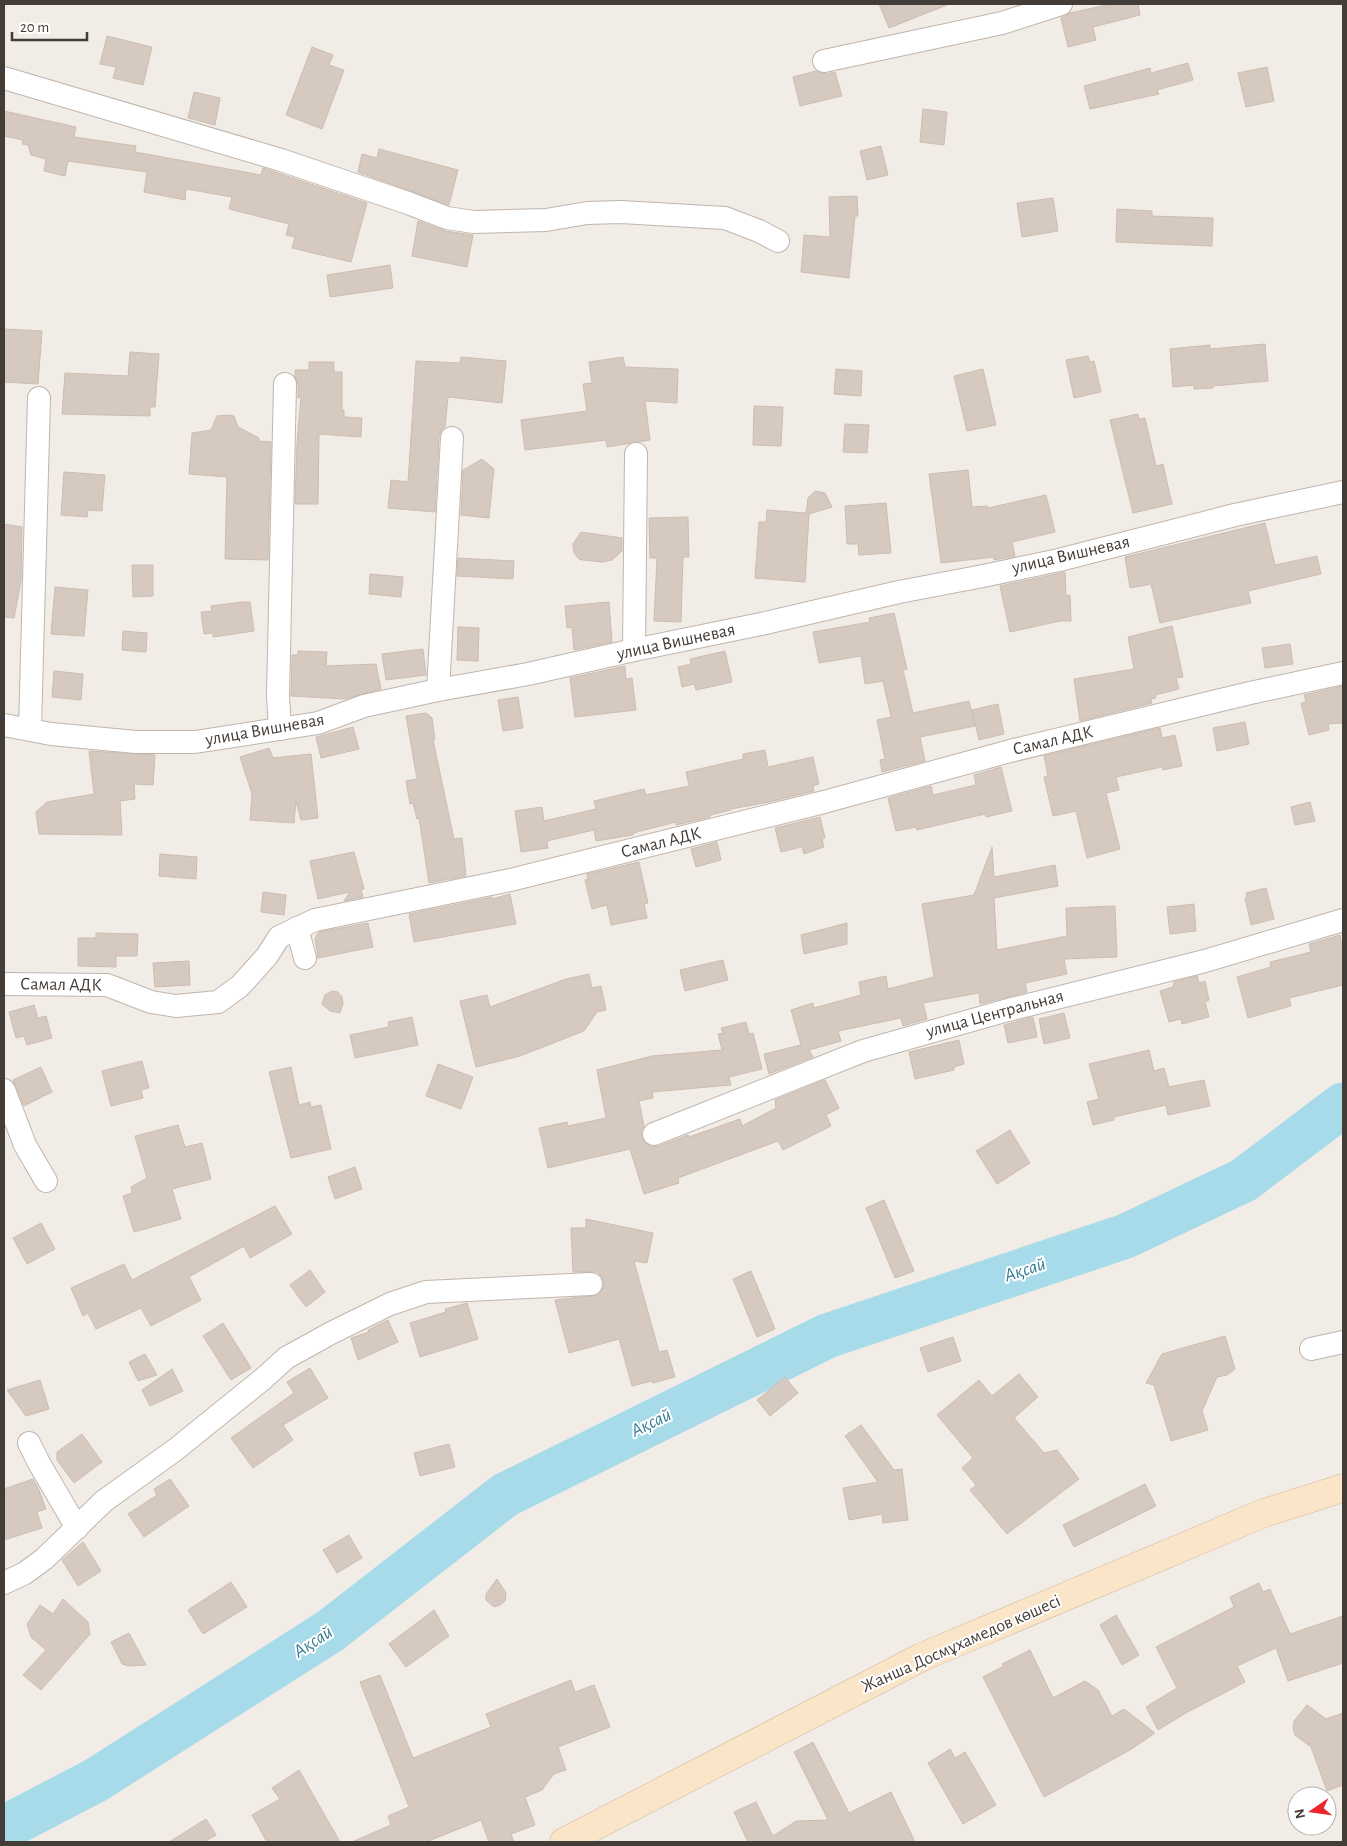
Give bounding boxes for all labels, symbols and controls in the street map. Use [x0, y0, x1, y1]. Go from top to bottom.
scale bar [12, 10, 88, 42]
text: 20 m [20, 20, 49, 35]
street label: улица Вишневая [1009, 533, 1132, 578]
street label: улица Вишневая [614, 621, 737, 664]
street label: улица Вишневая [203, 711, 326, 749]
street label: Самал АДК [1011, 723, 1095, 759]
street label: Самал АДК [619, 824, 703, 862]
street label: Самал АДК [20, 975, 102, 995]
street label: улица Центральная [923, 987, 1066, 1041]
water label: Ақсай [1001, 1254, 1048, 1286]
water label: Ақсай [627, 1405, 674, 1441]
street label: Жанша Досмұхамедов көшесі [859, 1592, 1063, 1696]
water label: Ақсай [289, 1622, 336, 1662]
north arrow [1287, 1786, 1337, 1836]
text: N [1292, 1807, 1308, 1820]

